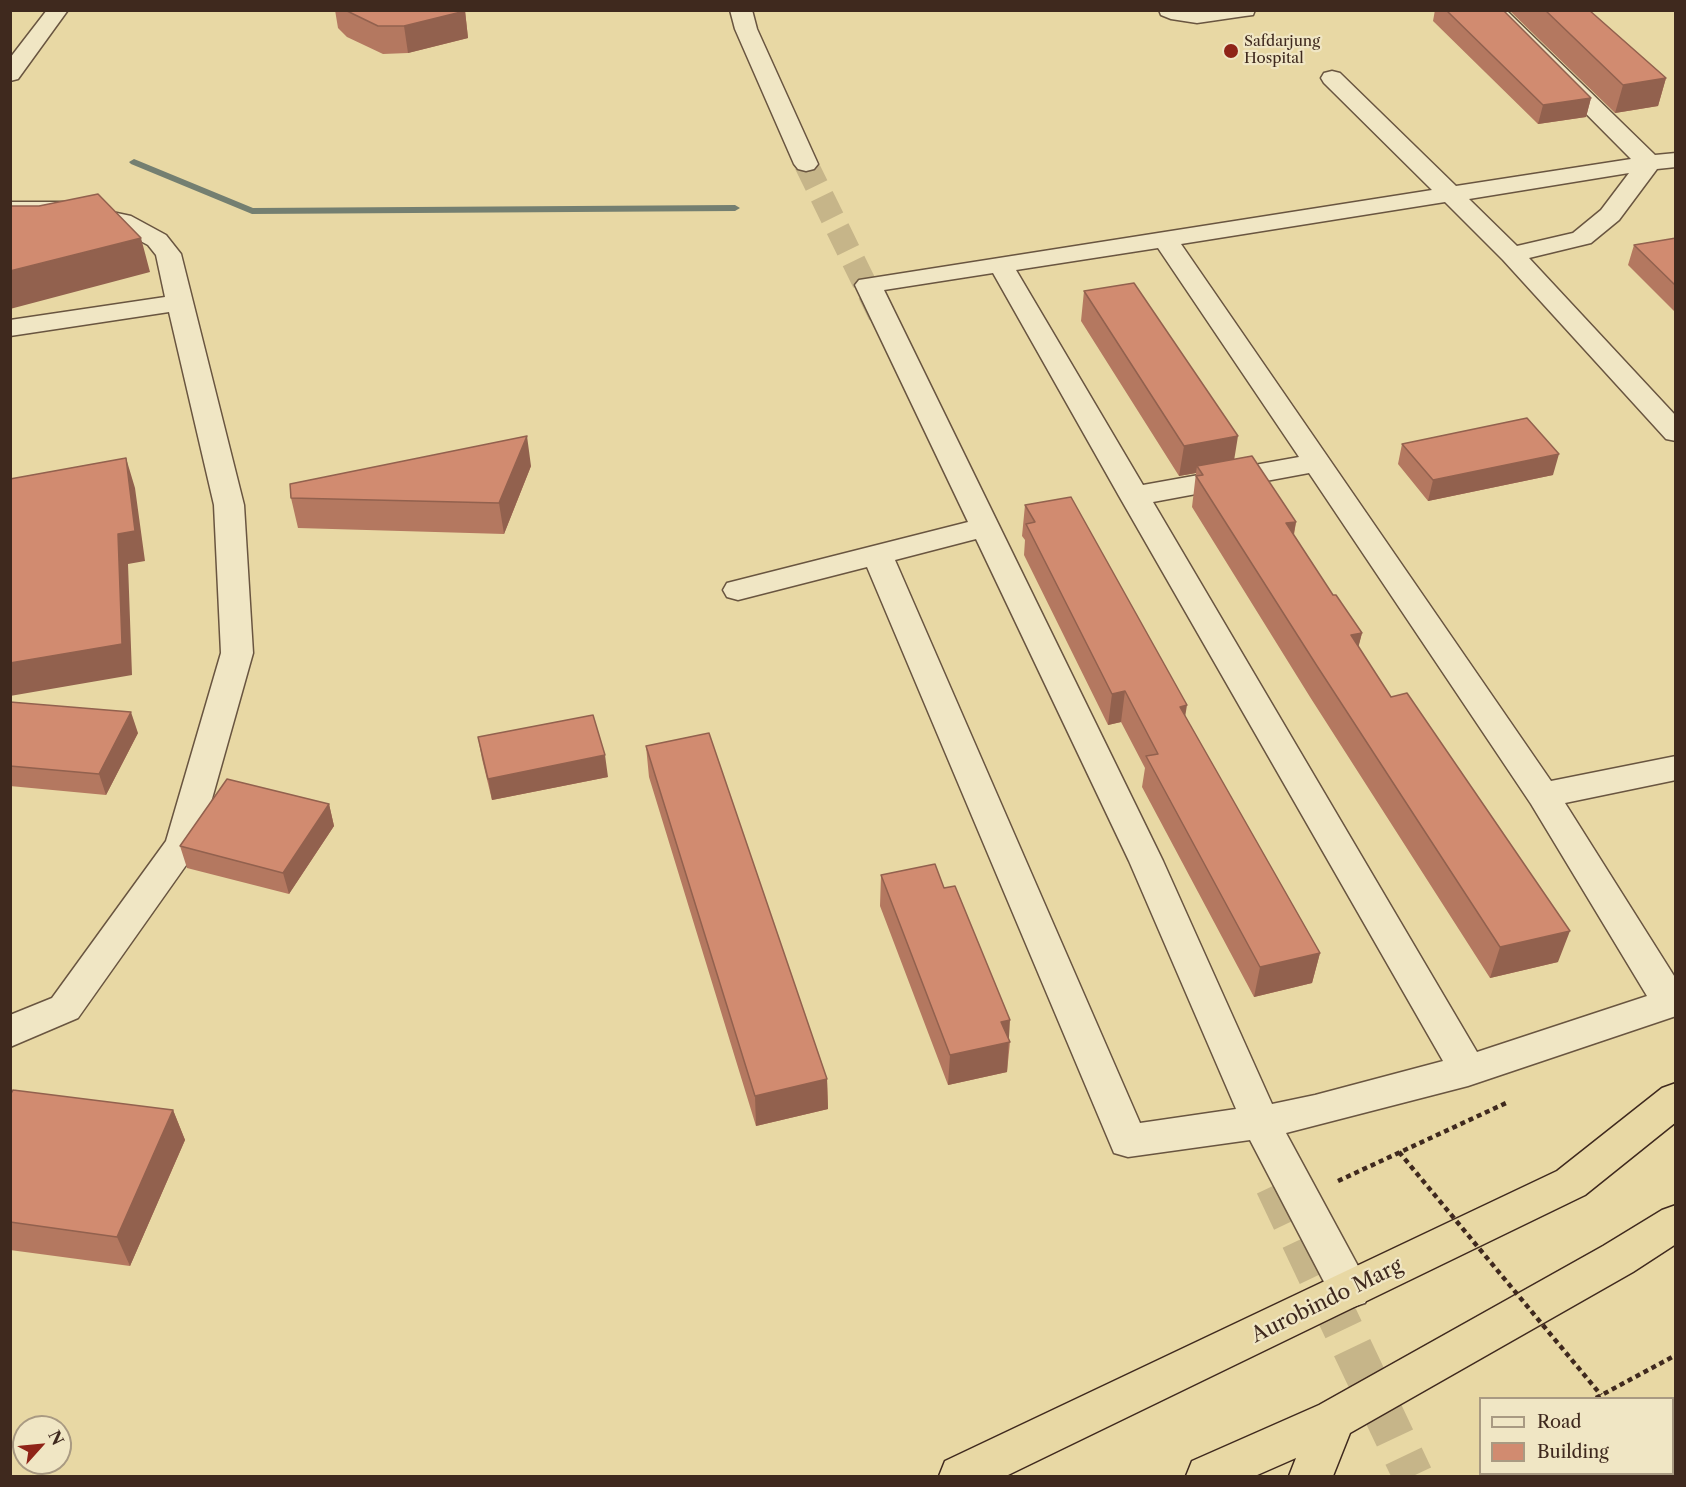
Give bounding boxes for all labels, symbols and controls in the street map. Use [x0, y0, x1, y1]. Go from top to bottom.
place label: Safdarjung Hospital [1244, 33, 1320, 68]
marker: Safdarjung Hospital [1222, 42, 1240, 60]
street label: Aurobindo Marg [1247, 1253, 1407, 1349]
legend [1479, 1397, 1674, 1475]
text: Road [1537, 1411, 1582, 1433]
north arrow [12, 1415, 72, 1475]
text: N [44, 1427, 68, 1448]
text: Building [1537, 1441, 1609, 1463]

